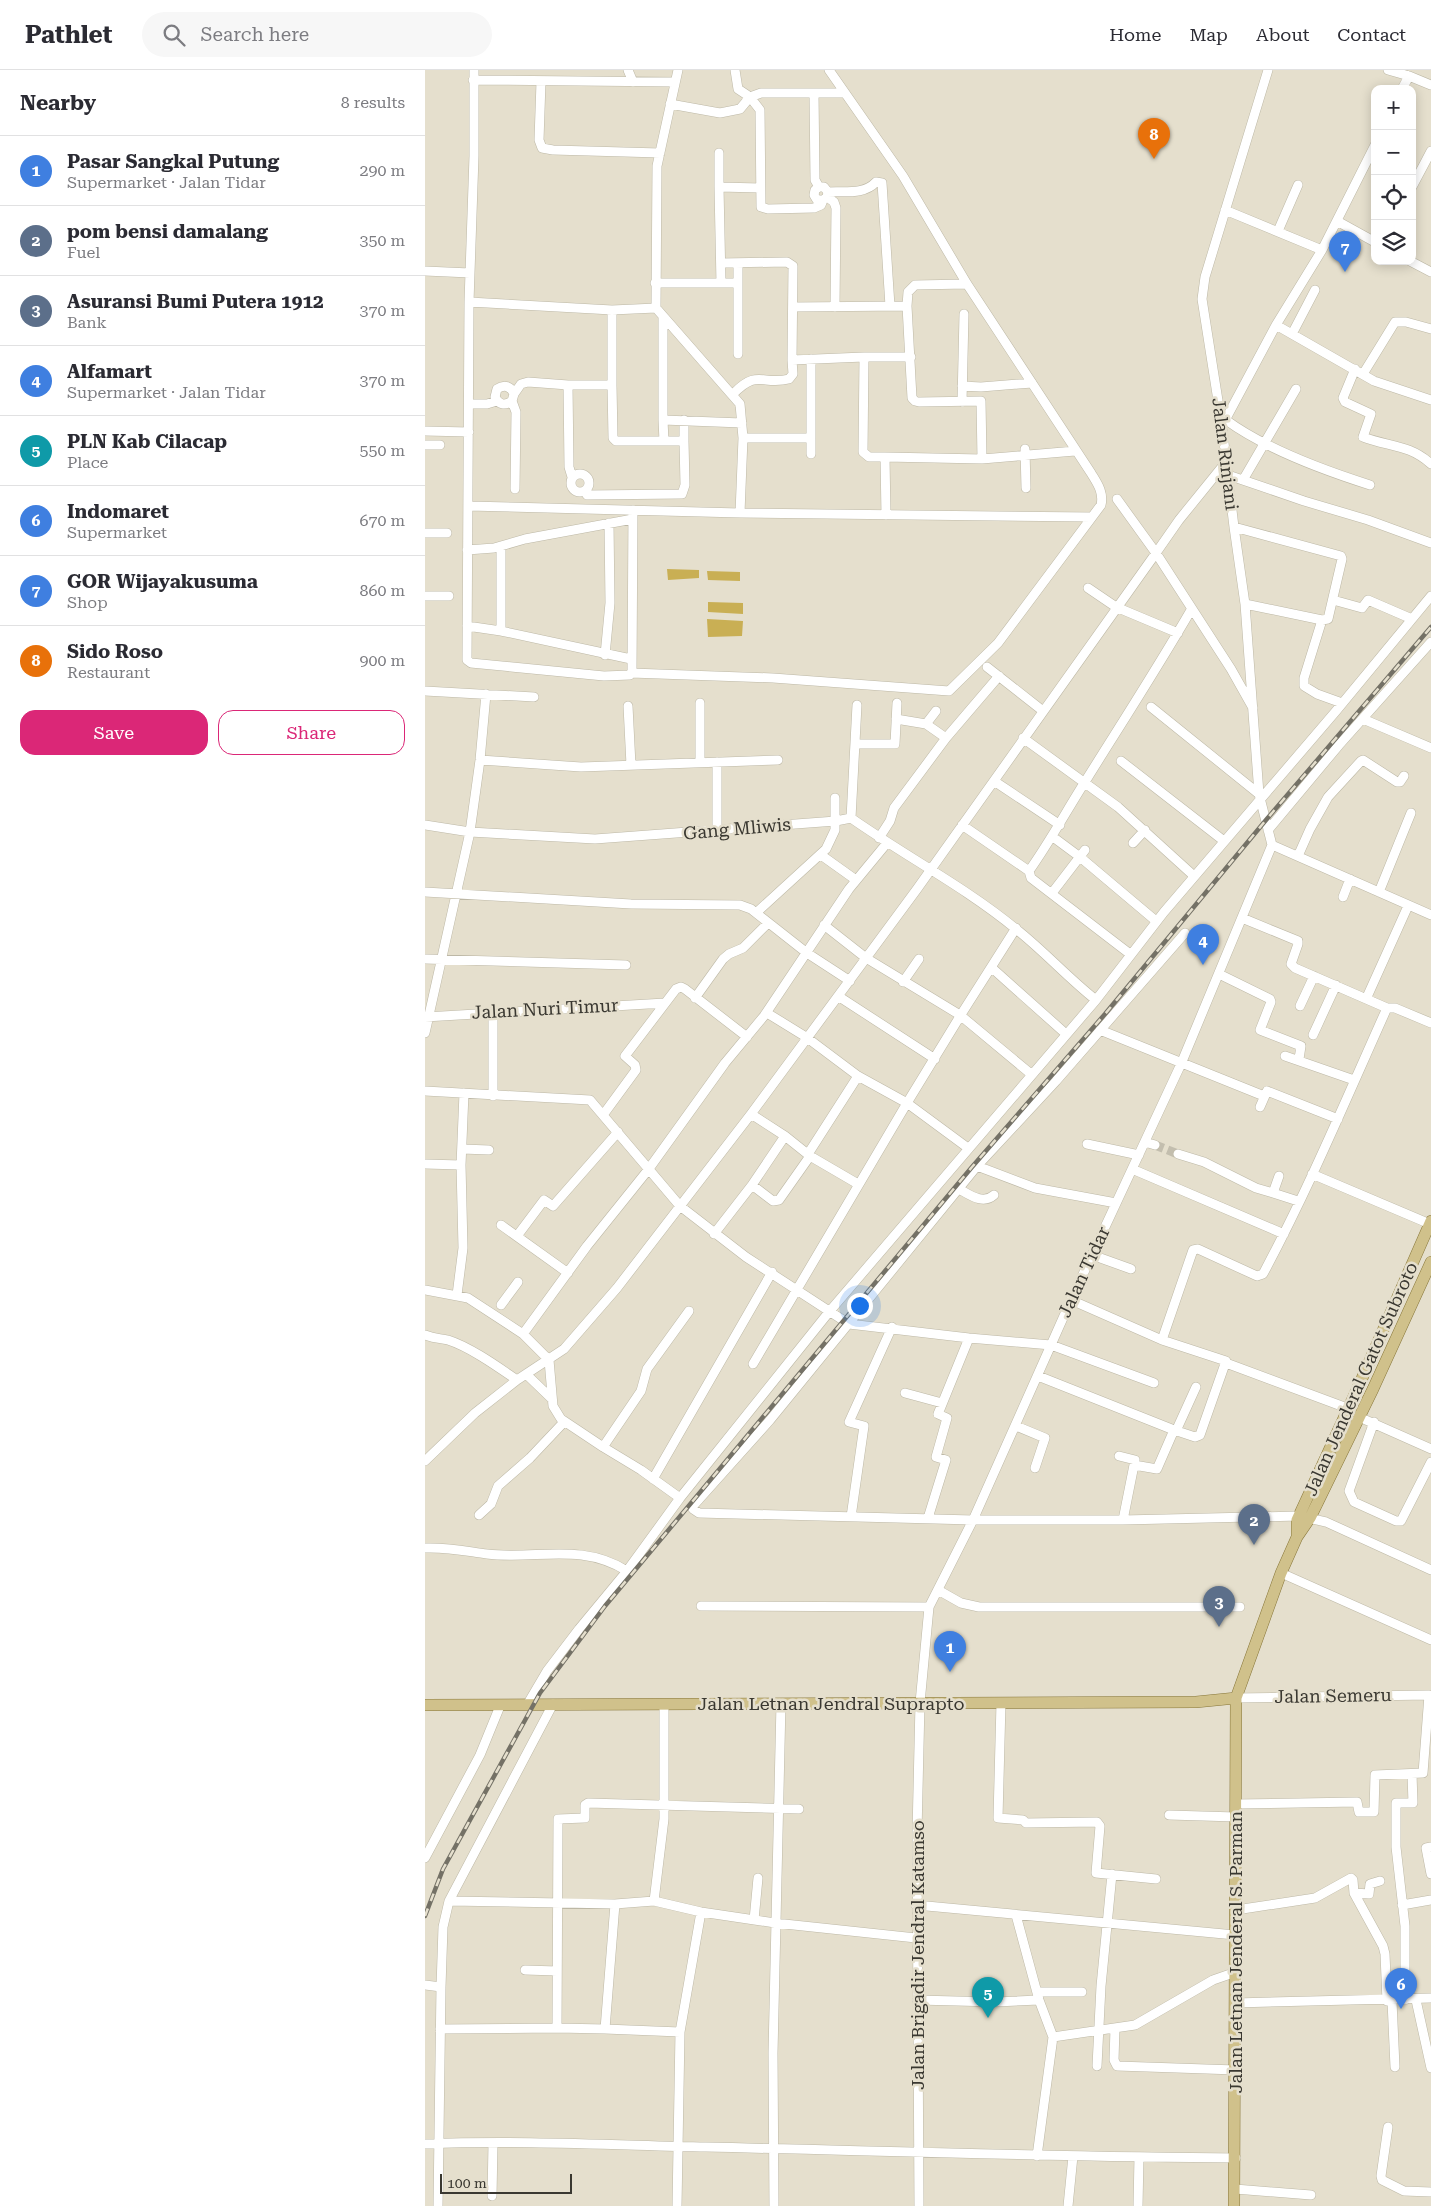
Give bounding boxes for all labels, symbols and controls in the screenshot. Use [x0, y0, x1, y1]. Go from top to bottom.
search box [142, 12, 492, 57]
text: Pathlet [25, 21, 112, 49]
icon: search [160, 21, 188, 49]
text: Search here [200, 23, 309, 46]
text: Home [1109, 24, 1161, 45]
text: Map [1189, 24, 1228, 45]
text: About [1256, 24, 1309, 45]
text: Contact [1337, 24, 1406, 45]
map controls [1371, 85, 1416, 265]
button: + [1371, 85, 1416, 130]
text: Nearby [20, 91, 96, 115]
text: 8 results [341, 93, 405, 112]
pin: 8 [1138, 118, 1170, 159]
button: − [1371, 130, 1416, 175]
text: Pasar Sangkal Putung [67, 150, 279, 173]
text: 1 [32, 161, 40, 180]
text: 290 m [359, 161, 405, 180]
text: Supermarket · Jalan Tidar [67, 173, 266, 192]
button: locate [1371, 175, 1416, 220]
text: pom bensi damalang [67, 220, 268, 243]
button: layers [1371, 220, 1416, 265]
text: 2 [32, 231, 40, 250]
text: 350 m [359, 231, 405, 250]
pin: 7 [1329, 231, 1361, 272]
text: Fuel [67, 243, 100, 262]
text: Asuransi Bumi Putera 1912 [67, 290, 324, 313]
text: 3 [32, 301, 40, 320]
text: 370 m [359, 301, 405, 320]
text: Bank [67, 313, 107, 332]
text: Alfamart [67, 360, 152, 383]
text: 4 [32, 371, 40, 390]
text: 370 m [359, 371, 405, 390]
text: Supermarket · Jalan Tidar [67, 383, 266, 402]
street label: Jalan Rinjani [1208, 396, 1243, 512]
text: PLN Kab Cilacap [67, 430, 227, 453]
text: 5 [32, 441, 40, 460]
text: 550 m [359, 441, 405, 460]
text: Place [67, 453, 108, 472]
text: Indomaret [67, 500, 169, 523]
text: 6 [32, 511, 40, 530]
text: 670 m [359, 511, 405, 530]
text: Supermarket [67, 523, 167, 542]
text: GOR Wijayakusuma [67, 570, 258, 593]
text: 7 [32, 581, 40, 600]
text: 860 m [359, 581, 405, 600]
text: Shop [67, 593, 108, 612]
text: Sido Roso [67, 640, 163, 663]
text: 8 [32, 651, 40, 670]
text: 900 m [359, 651, 405, 670]
text: Restaurant [67, 663, 150, 682]
button: Save [20, 710, 208, 755]
button: Share [218, 710, 405, 755]
street label: Gang Mliwis [682, 813, 792, 844]
pin: 4 [1187, 924, 1219, 965]
street label: Jalan Nuri Timur [471, 994, 619, 1023]
street label: Jalan Tidar [1053, 1223, 1114, 1320]
street label: Jalan Jenderal Gatot Subroto [1299, 1259, 1422, 1499]
your location [847, 1293, 873, 1319]
pin: 2 [1238, 1504, 1270, 1545]
pin: 3 [1203, 1586, 1235, 1627]
pin: 1 [934, 1631, 966, 1672]
street label: Jalan Semeru [1274, 1684, 1392, 1707]
street label: Jalan Letnan Jendral Suprapto [698, 1693, 964, 1714]
street label: Jalan Letnan Jenderal S. Parman [1225, 1810, 1246, 2093]
street label: Jalan Brigadir Jendral Katamso [907, 1820, 928, 2090]
pin: 6 [1385, 1968, 1417, 2009]
pin: 5 [972, 1977, 1004, 2018]
scale bar [440, 2171, 573, 2194]
text: 100 m [447, 2175, 487, 2191]

